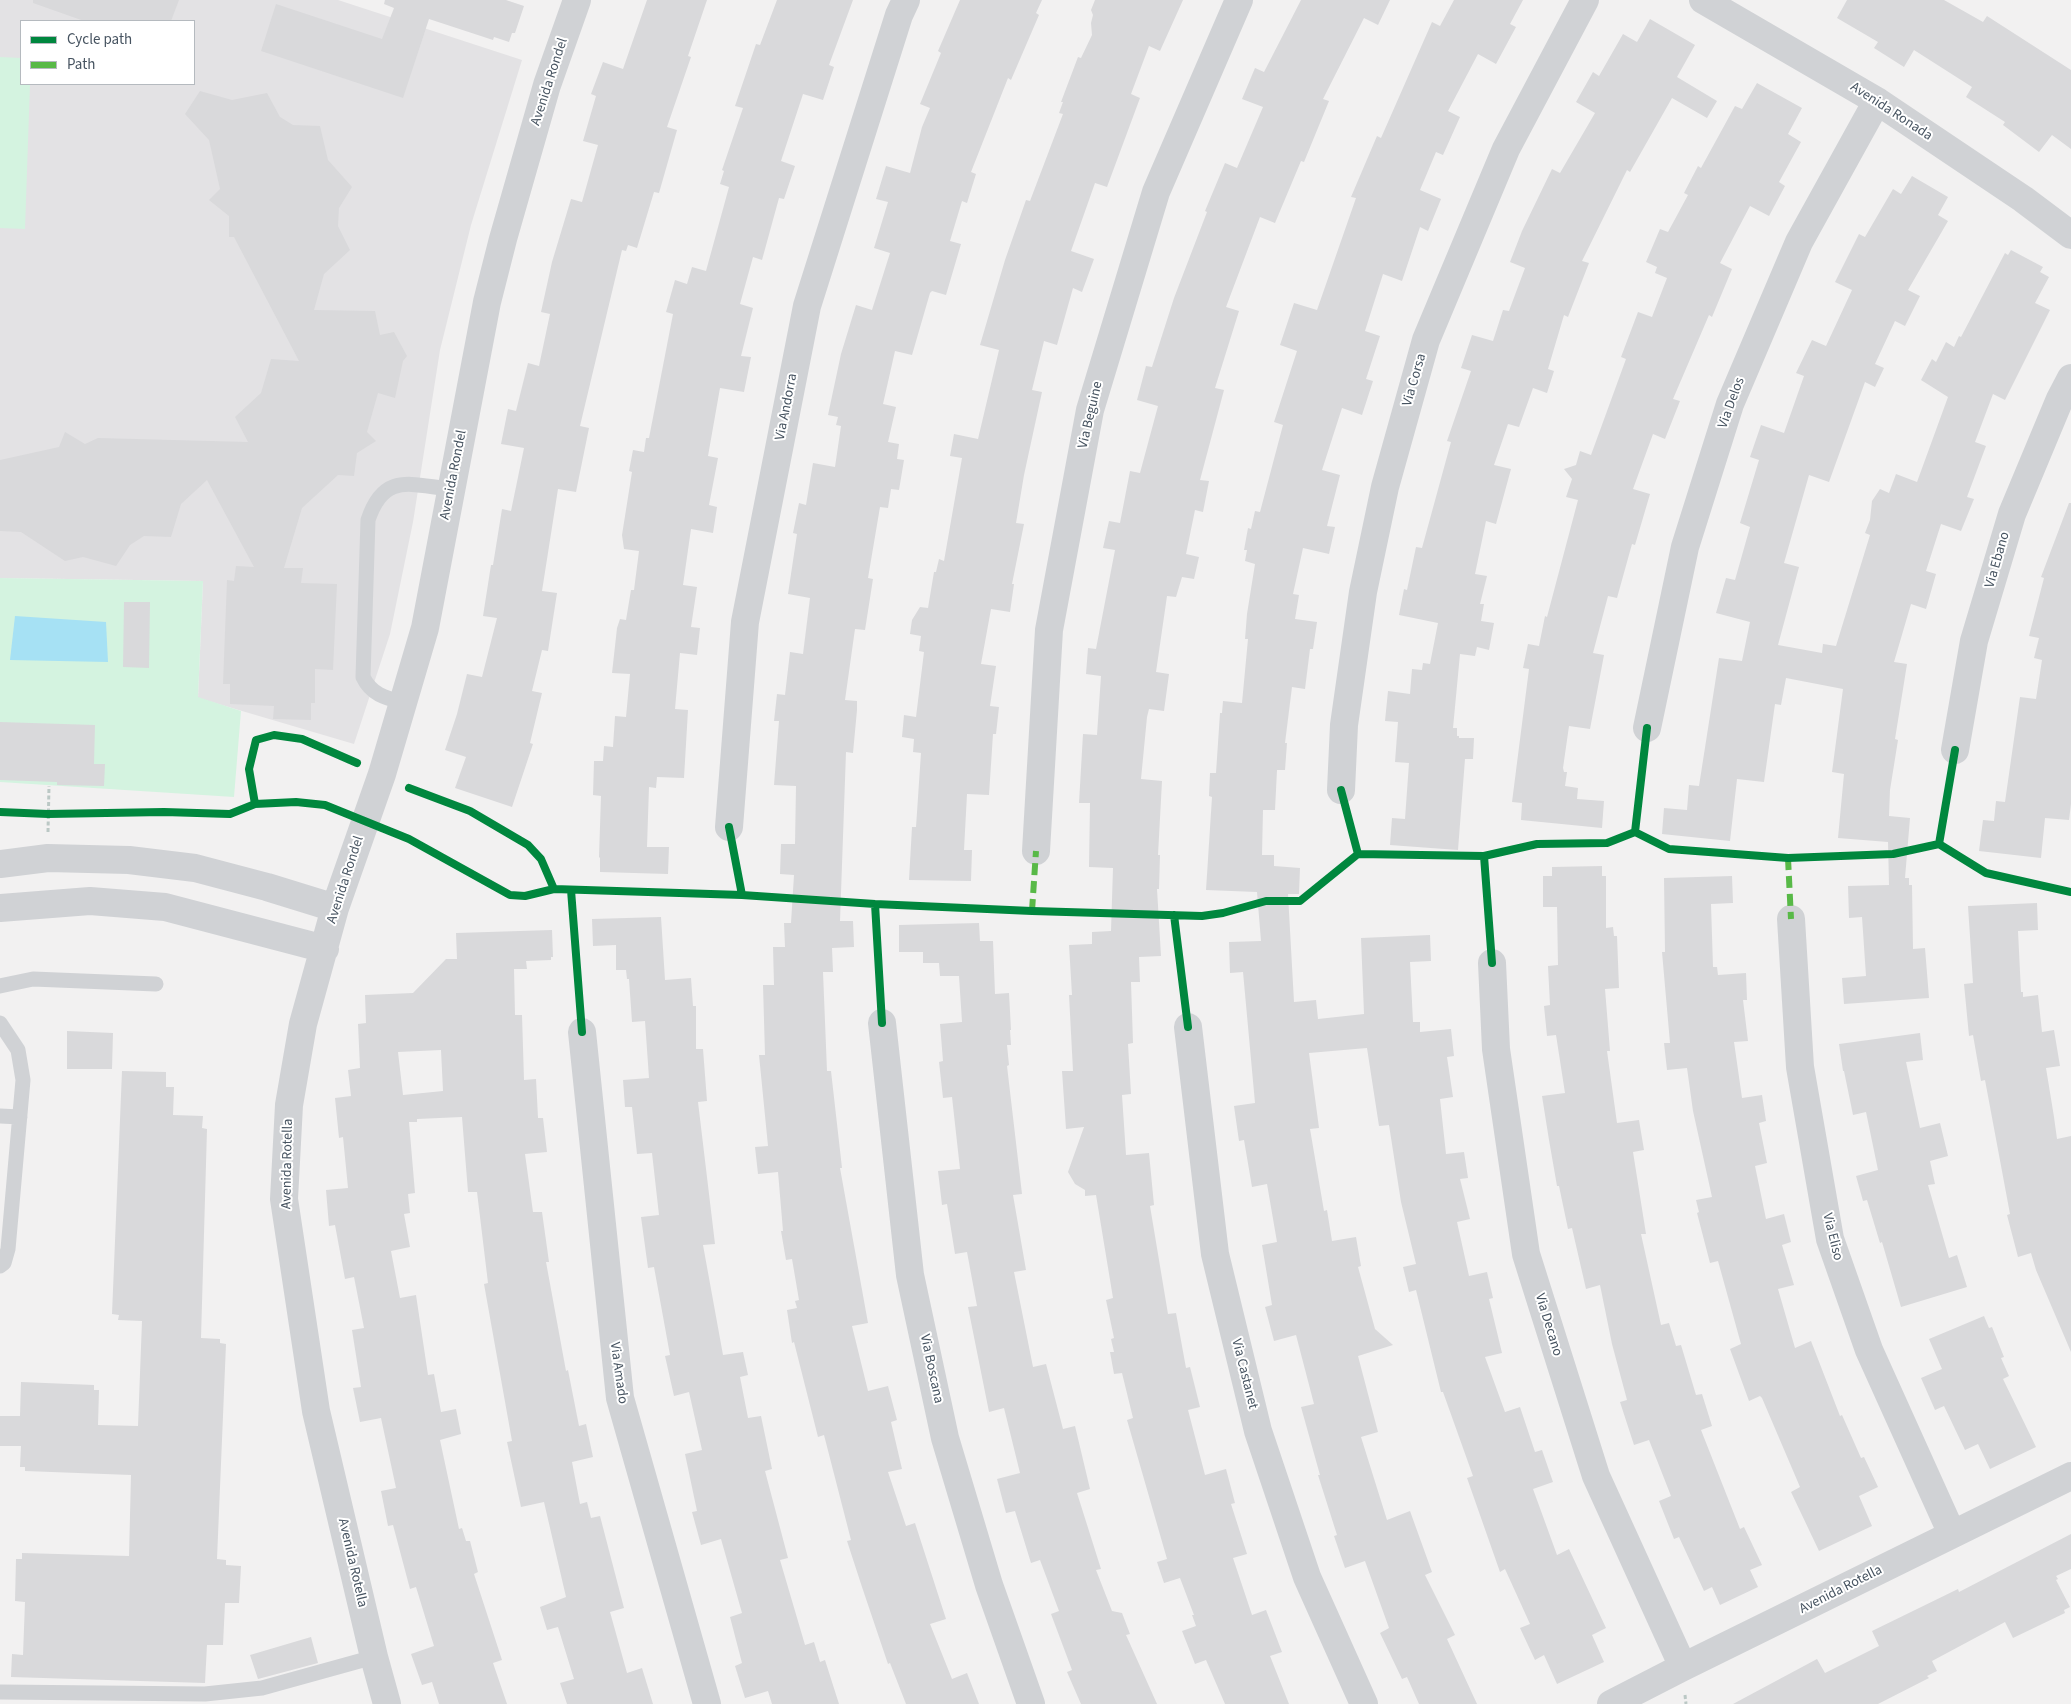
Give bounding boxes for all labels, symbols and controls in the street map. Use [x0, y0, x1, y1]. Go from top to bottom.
legend [20, 20, 195, 85]
text: Cycle path [67, 29, 132, 50]
street label: Avenida Rondel [528, 36, 572, 128]
text: Path [67, 54, 95, 75]
street label: Avenida Ronada [1847, 79, 1935, 145]
street label: Via Corsa [1400, 352, 1430, 408]
street label: Via Andorra [772, 372, 802, 442]
street label: Via Delos [1715, 375, 1749, 431]
street label: Via Beguine [1075, 380, 1107, 450]
street label: Avenida Rondel [437, 429, 471, 521]
street label: Via Ebano [1982, 530, 2014, 590]
street label: Avenida Rondel [324, 834, 368, 926]
street label: Avenida Rotella [279, 1119, 297, 1209]
street label: Via Eliso [1818, 1212, 1846, 1262]
street label: Via Decano [1531, 1292, 1565, 1358]
street label: Via Boscana [915, 1333, 947, 1405]
street label: Via Castanet [1227, 1337, 1261, 1411]
street label: Via Amado [605, 1341, 631, 1405]
street label: Avenida Rotella [334, 1517, 370, 1609]
street label: Avenida Rotella [1797, 1562, 1885, 1618]

